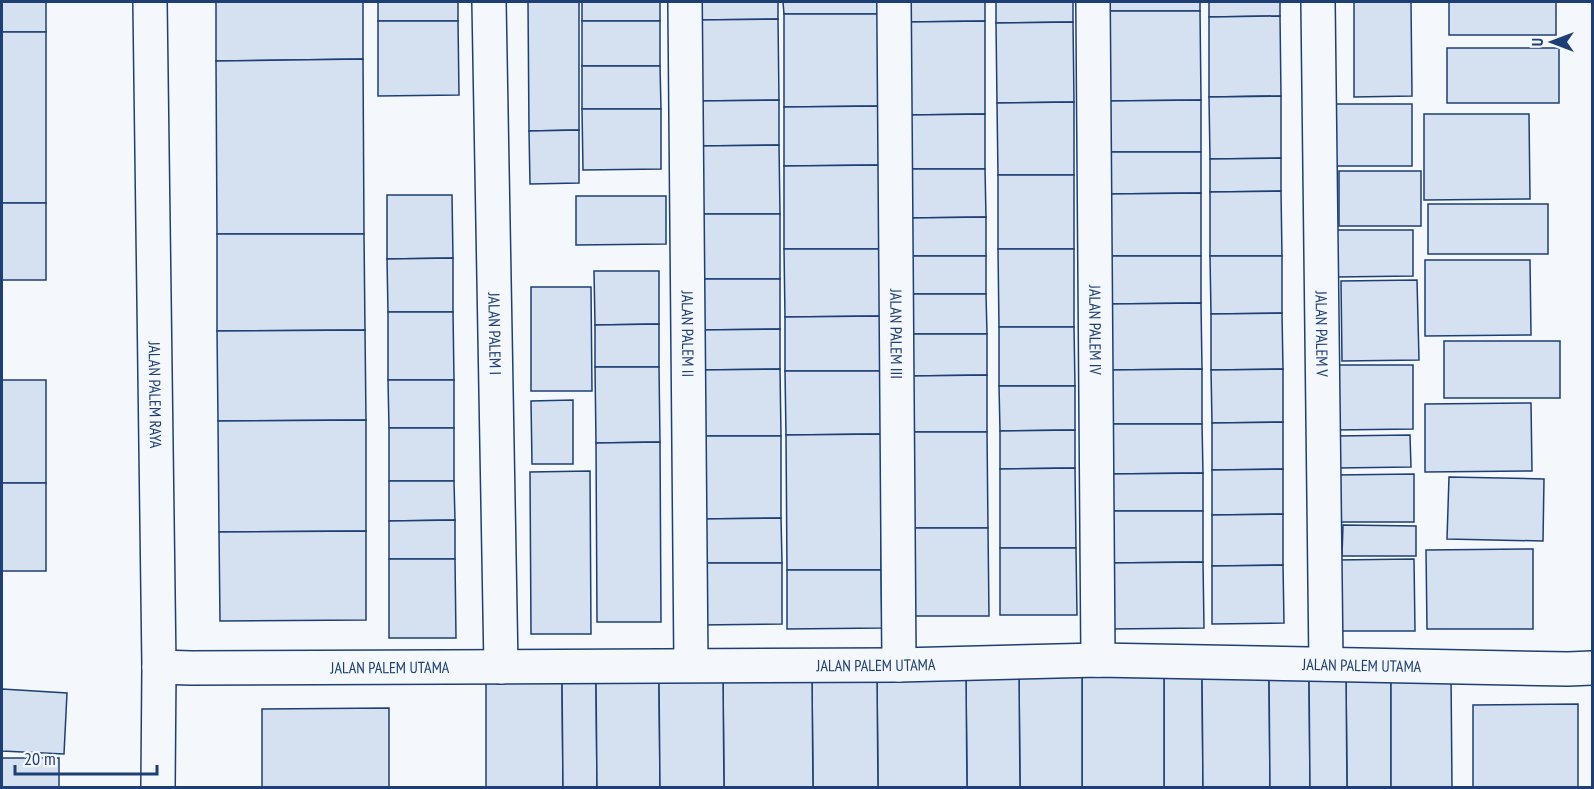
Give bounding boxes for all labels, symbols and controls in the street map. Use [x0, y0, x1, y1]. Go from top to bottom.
north arrow [1522, 12, 1582, 72]
text: U [1527, 38, 1547, 46]
street label: JALAN PALEM IV [1085, 284, 1106, 376]
street label: JALAN PALEM III [886, 288, 907, 379]
street label: JALAN PALEM II [678, 290, 698, 377]
street label: JALAN PALEM V [1311, 290, 1333, 378]
street label: JALAN PALEM I [484, 291, 506, 375]
street label: JALAN PALEM RAYA [145, 340, 166, 449]
street label: JALAN PALEM UTAMA [816, 654, 936, 675]
street label: JALAN PALEM UTAMA [1301, 654, 1422, 676]
street label: JALAN PALEM UTAMA [330, 657, 450, 677]
scale bar [15, 738, 158, 776]
text: 20 m [24, 747, 56, 770]

